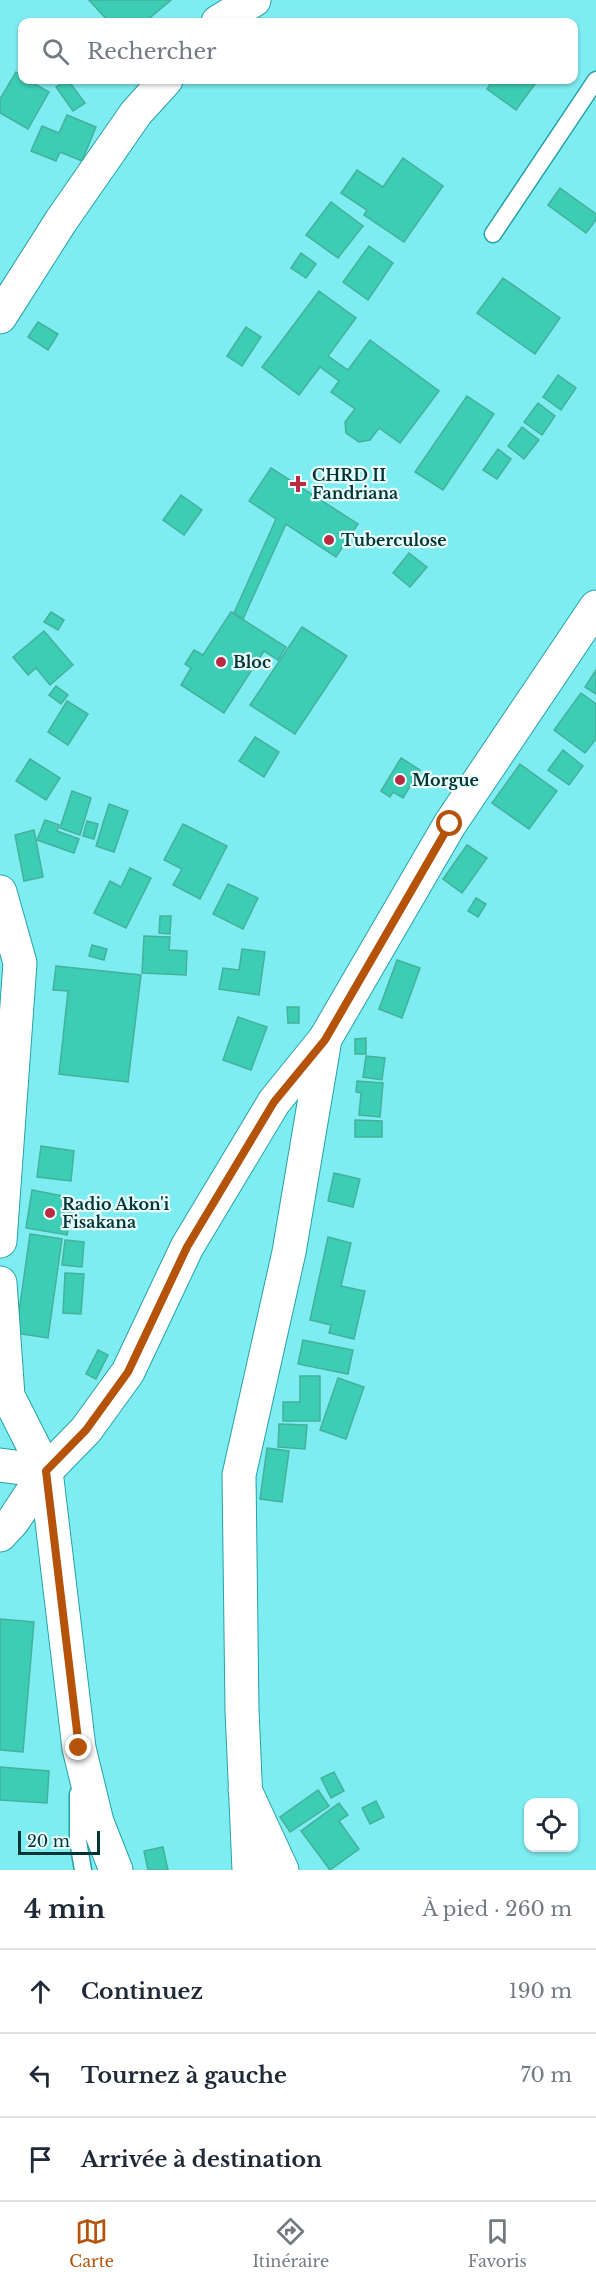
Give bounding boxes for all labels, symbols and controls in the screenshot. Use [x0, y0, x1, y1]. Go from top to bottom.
search box [18, 18, 578, 84]
icon: search [39, 35, 72, 68]
text: Rechercher [87, 38, 217, 65]
place label: CHRD II Fandriana [312, 465, 398, 503]
marker: CHRD II Fandriana [289, 475, 307, 493]
place label: Tuberculose [341, 530, 447, 550]
marker: Tuberculose [322, 533, 336, 547]
place label: Bloc [233, 652, 271, 672]
marker: Bloc [214, 655, 228, 669]
place label: Morgue [412, 770, 479, 790]
marker: Morgue [393, 773, 407, 787]
route start [436, 810, 462, 836]
place label: Radio Akon'i Fisakana [62, 1194, 170, 1232]
marker: Radio Akon'i Fisakana [43, 1206, 57, 1220]
route end [65, 1734, 91, 1760]
map controls [524, 1798, 578, 1852]
button: locate [524, 1798, 578, 1852]
scale bar [18, 1828, 100, 1856]
text: 20 m [27, 1831, 70, 1851]
text: 4 min [24, 1893, 105, 1925]
text: À pied · 260 m [422, 1897, 572, 1921]
icon: ahead [24, 1975, 57, 2008]
text: Continuez [81, 1978, 203, 2005]
text: 190 m [509, 1979, 572, 2003]
icon: left [24, 2059, 57, 2092]
text: Tournez à gauche [81, 2062, 287, 2089]
text: 70 m [520, 2063, 572, 2087]
icon: arrive [24, 2143, 57, 2176]
text: Arrivée à destination [81, 2146, 322, 2173]
tab: Carte [69, 2215, 114, 2271]
tab: Itinéraire [252, 2215, 329, 2271]
tab: Favoris [468, 2215, 527, 2271]

